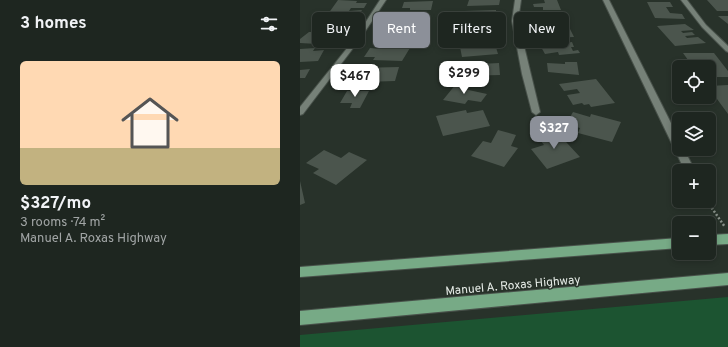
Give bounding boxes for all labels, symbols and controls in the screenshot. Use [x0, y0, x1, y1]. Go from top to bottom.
chip: Buy [312, 12, 365, 48]
chip: Rent [373, 12, 430, 48]
chip: Filters [438, 12, 506, 48]
chip: New [514, 12, 569, 48]
text: 3 homes [20, 13, 87, 35]
icon: filters [258, 13, 280, 35]
map controls [672, 60, 716, 260]
button: locate [672, 60, 716, 104]
pin: $299 [440, 61, 488, 95]
pin: $467 [331, 64, 379, 98]
text: $299 [448, 66, 480, 82]
text: $467 [339, 69, 371, 85]
icon: home [114, 87, 186, 159]
button: layers [672, 112, 716, 156]
pin: $327 [530, 116, 578, 150]
text: $327 [539, 121, 569, 137]
button: + [672, 164, 716, 208]
text: $327/mo [20, 193, 91, 215]
text: 3 rooms · 74 m² [20, 215, 105, 231]
button: − [672, 216, 716, 260]
text: Manuel A. Roxas Highway [20, 231, 167, 247]
street label: Manuel A. Roxas Highway [445, 272, 581, 300]

